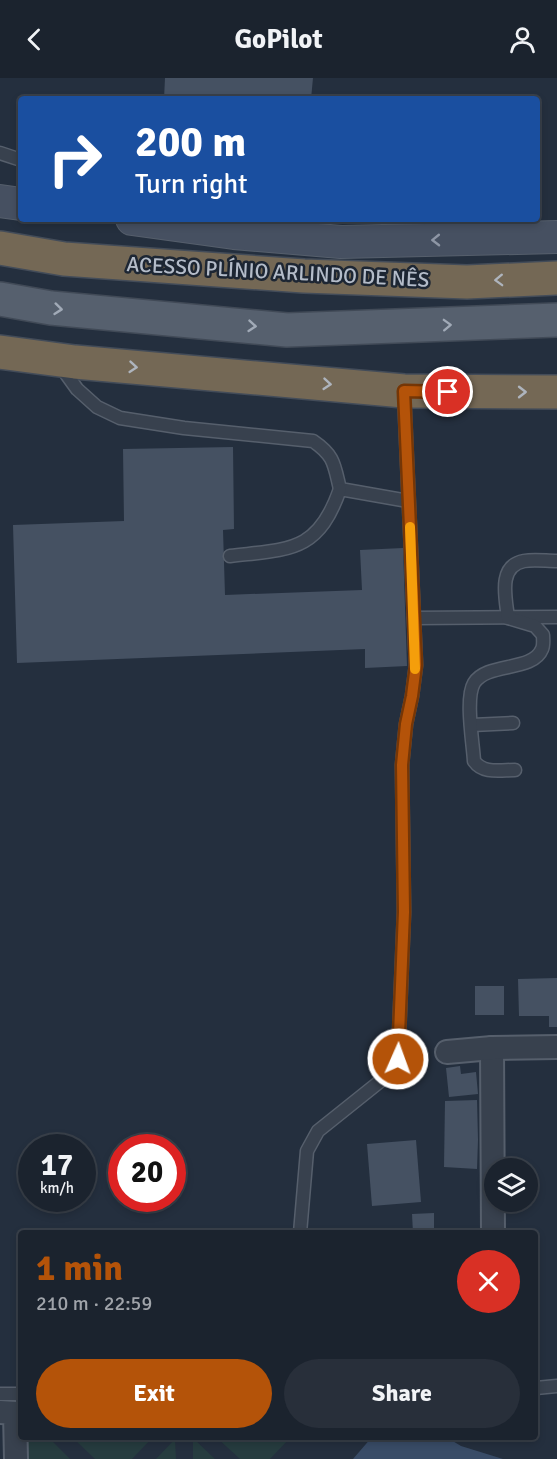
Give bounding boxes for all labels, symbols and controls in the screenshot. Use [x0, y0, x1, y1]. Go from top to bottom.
icon: back [18, 23, 51, 56]
text: GoPilot [234, 23, 323, 56]
icon: person [506, 23, 539, 56]
text: 200 m [135, 117, 246, 168]
icon: right [36, 120, 114, 198]
text: Turn right [135, 168, 248, 201]
one-way arrow [431, 234, 440, 246]
street label: ACESSO PLÍNIO ARLINDO DE NÊS [126, 251, 430, 293]
one-way arrow [494, 274, 503, 287]
one-way arrow [53, 302, 62, 314]
one-way arrow [442, 318, 451, 331]
one-way arrow [247, 319, 256, 332]
one-way arrow [129, 360, 138, 373]
pin [422, 366, 473, 417]
icon: arrive [431, 375, 464, 408]
one-way arrow [323, 378, 332, 391]
one-way arrow [517, 386, 526, 398]
position arrow [366, 1027, 430, 1091]
speed limit sign: 20 [108, 1134, 186, 1212]
text: 17 [41, 1147, 73, 1184]
map controls [484, 1158, 538, 1212]
button: layers [484, 1158, 538, 1212]
text: km/h [40, 1179, 74, 1197]
text: 1 min [36, 1246, 123, 1291]
button: close [457, 1250, 520, 1313]
text: 210 m · 22:59 [36, 1291, 152, 1316]
button: Exit [36, 1359, 272, 1428]
button: Share [284, 1359, 520, 1428]

